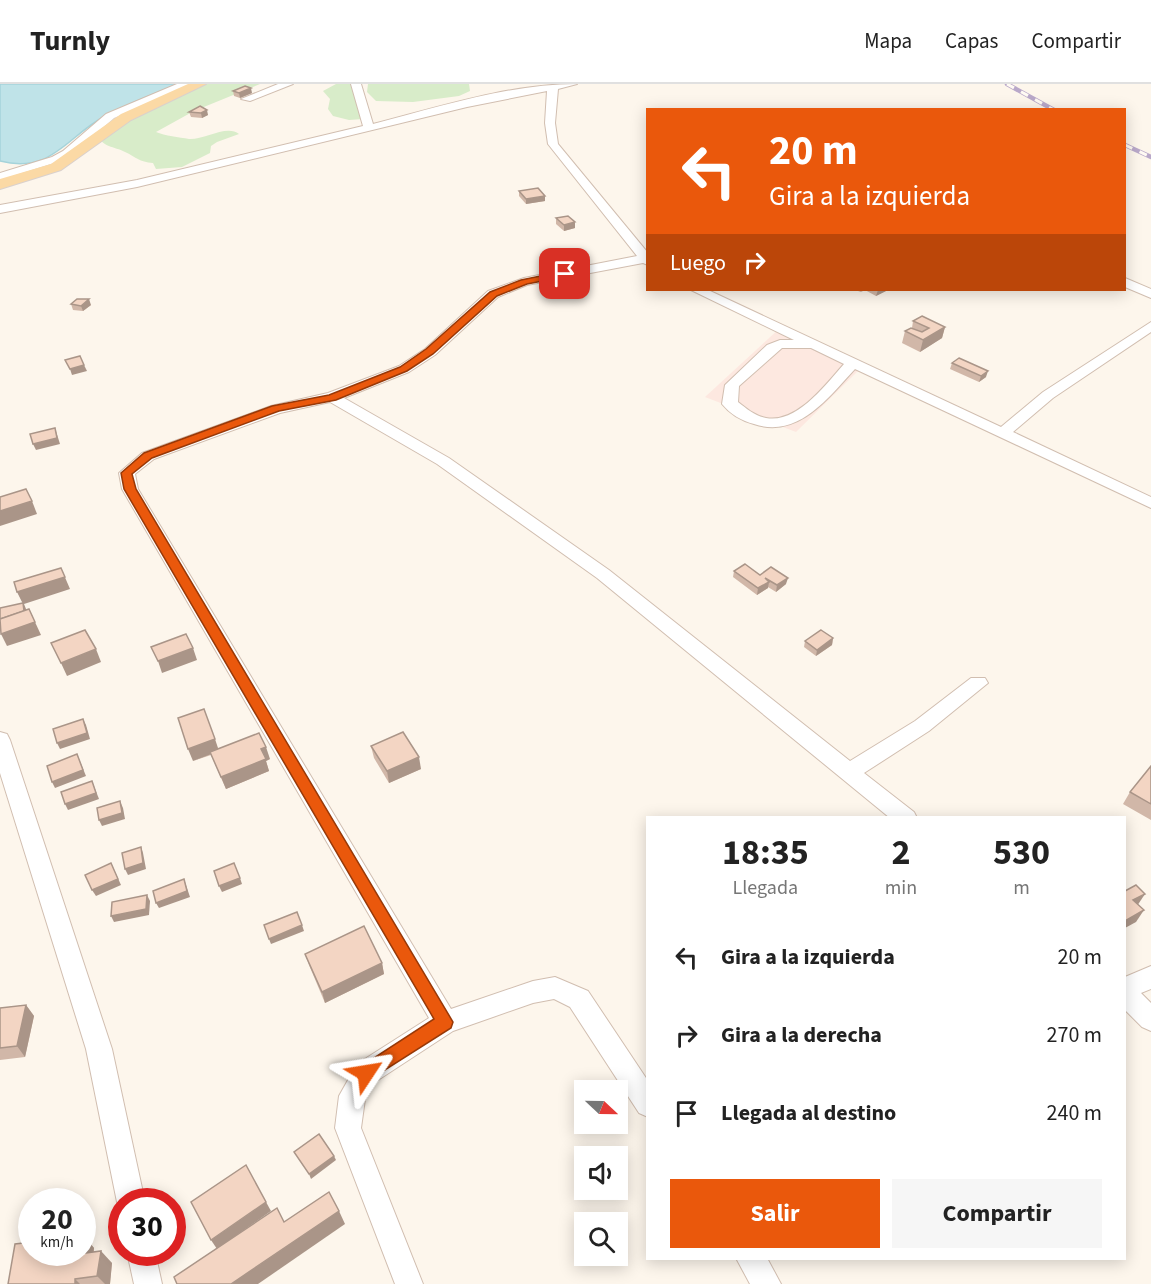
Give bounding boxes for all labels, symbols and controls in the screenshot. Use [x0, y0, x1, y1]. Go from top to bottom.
text: Turnly [30, 21, 110, 61]
text: Mapa [864, 26, 912, 56]
text: Capas [945, 26, 998, 56]
text: Compartir [1031, 26, 1121, 56]
text: 20 m [769, 121, 858, 181]
icon: left [670, 132, 748, 210]
text: Gira a la izquierda [769, 177, 970, 216]
icon: right [738, 246, 771, 279]
text: Luego [670, 247, 726, 279]
pin [539, 248, 590, 299]
icon: arrive [548, 257, 581, 290]
text: 18:35 [722, 827, 809, 878]
text: 2 [891, 827, 910, 878]
text: 530 [993, 827, 1050, 878]
text: Llegada [733, 874, 798, 902]
text: min [885, 874, 917, 902]
text: m [1013, 874, 1030, 902]
icon: left [670, 941, 703, 974]
text: Gira a la izquierda [721, 941, 895, 973]
text: 20 m [1057, 941, 1102, 973]
icon: right [670, 1019, 703, 1052]
text: Gira a la derecha [721, 1019, 882, 1051]
text: 270 m [1047, 1019, 1102, 1051]
position arrow [334, 1041, 398, 1105]
north arrow [574, 1080, 628, 1134]
map controls [574, 1080, 628, 1266]
icon: arrive [670, 1097, 703, 1130]
text: Llegada al destino [721, 1097, 896, 1129]
text: 240 m [1047, 1097, 1102, 1129]
button: sound [574, 1146, 628, 1200]
button: Salir [670, 1179, 880, 1248]
button: Compartir [892, 1179, 1102, 1248]
speed limit sign: 30 [108, 1188, 186, 1266]
text: 20 [41, 1198, 73, 1241]
button: search [574, 1212, 628, 1266]
text: km/h [40, 1232, 74, 1253]

